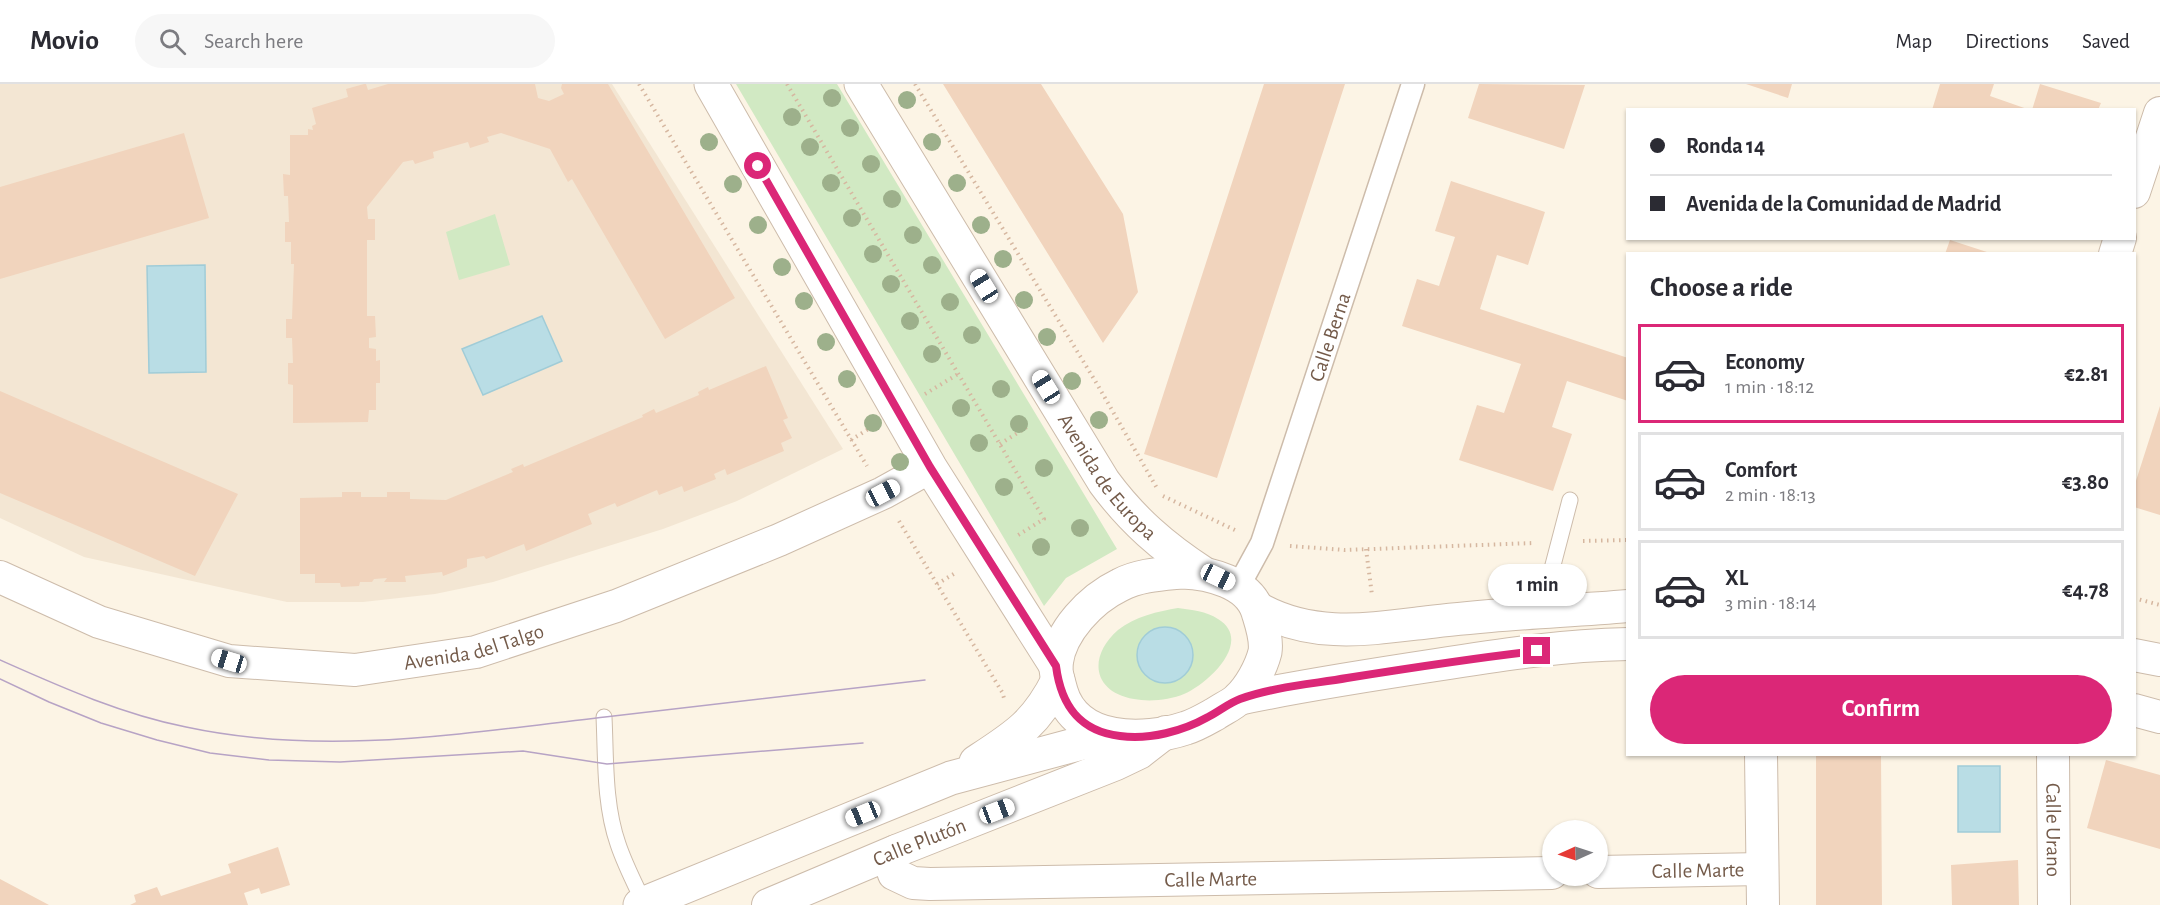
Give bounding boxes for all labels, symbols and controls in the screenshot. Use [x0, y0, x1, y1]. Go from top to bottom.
search box [135, 14, 555, 68]
icon: search [156, 25, 189, 58]
text: Movio [30, 27, 99, 55]
text: Search here [204, 30, 303, 52]
text: Map [1896, 31, 1932, 52]
text: Directions [1965, 31, 2049, 52]
text: Saved [2082, 31, 2130, 52]
text: Ronda 14 [1686, 135, 1765, 157]
route start [744, 152, 771, 179]
text: Avenida de la Comunidad de Madrid [1686, 193, 2001, 215]
car [967, 266, 1001, 306]
text: Choose a ride [1650, 274, 1793, 301]
street label: Calle Berna [1306, 290, 1355, 384]
icon: car [1653, 347, 1707, 401]
text: Economy [1725, 351, 1805, 373]
text: €2.81 [2065, 363, 2109, 385]
car [1029, 367, 1063, 407]
text: 1 min · 18:12 [1725, 377, 1814, 397]
street label: Avenida de Europa [1054, 410, 1161, 545]
icon: car [1653, 455, 1707, 509]
text: Comfort [1725, 459, 1797, 481]
text: €3.80 [2062, 471, 2109, 493]
car [863, 477, 903, 509]
text: 2 min · 18:13 [1725, 485, 1816, 505]
car [1198, 561, 1238, 593]
icon: car [1653, 563, 1707, 617]
callout: 1 min [1488, 564, 1586, 606]
text: XL [1725, 567, 1748, 589]
text: 1 min [1516, 575, 1559, 595]
text: €4.78 [2062, 579, 2109, 601]
text: 3 min · 18:14 [1725, 593, 1816, 613]
street label: Avenida del Talgo [402, 620, 547, 674]
route end [1523, 637, 1550, 664]
car [209, 647, 249, 675]
button: Confirm [1650, 675, 2112, 744]
street label: Calle Urano [2042, 783, 2064, 877]
car [977, 796, 1017, 826]
car [843, 799, 883, 829]
street label: Calle Plutón [870, 814, 969, 871]
north arrow [1542, 820, 1608, 886]
map controls [1542, 820, 1608, 886]
street label: Calle Marte [1651, 859, 1745, 882]
street label: Calle Marte [1164, 868, 1257, 891]

